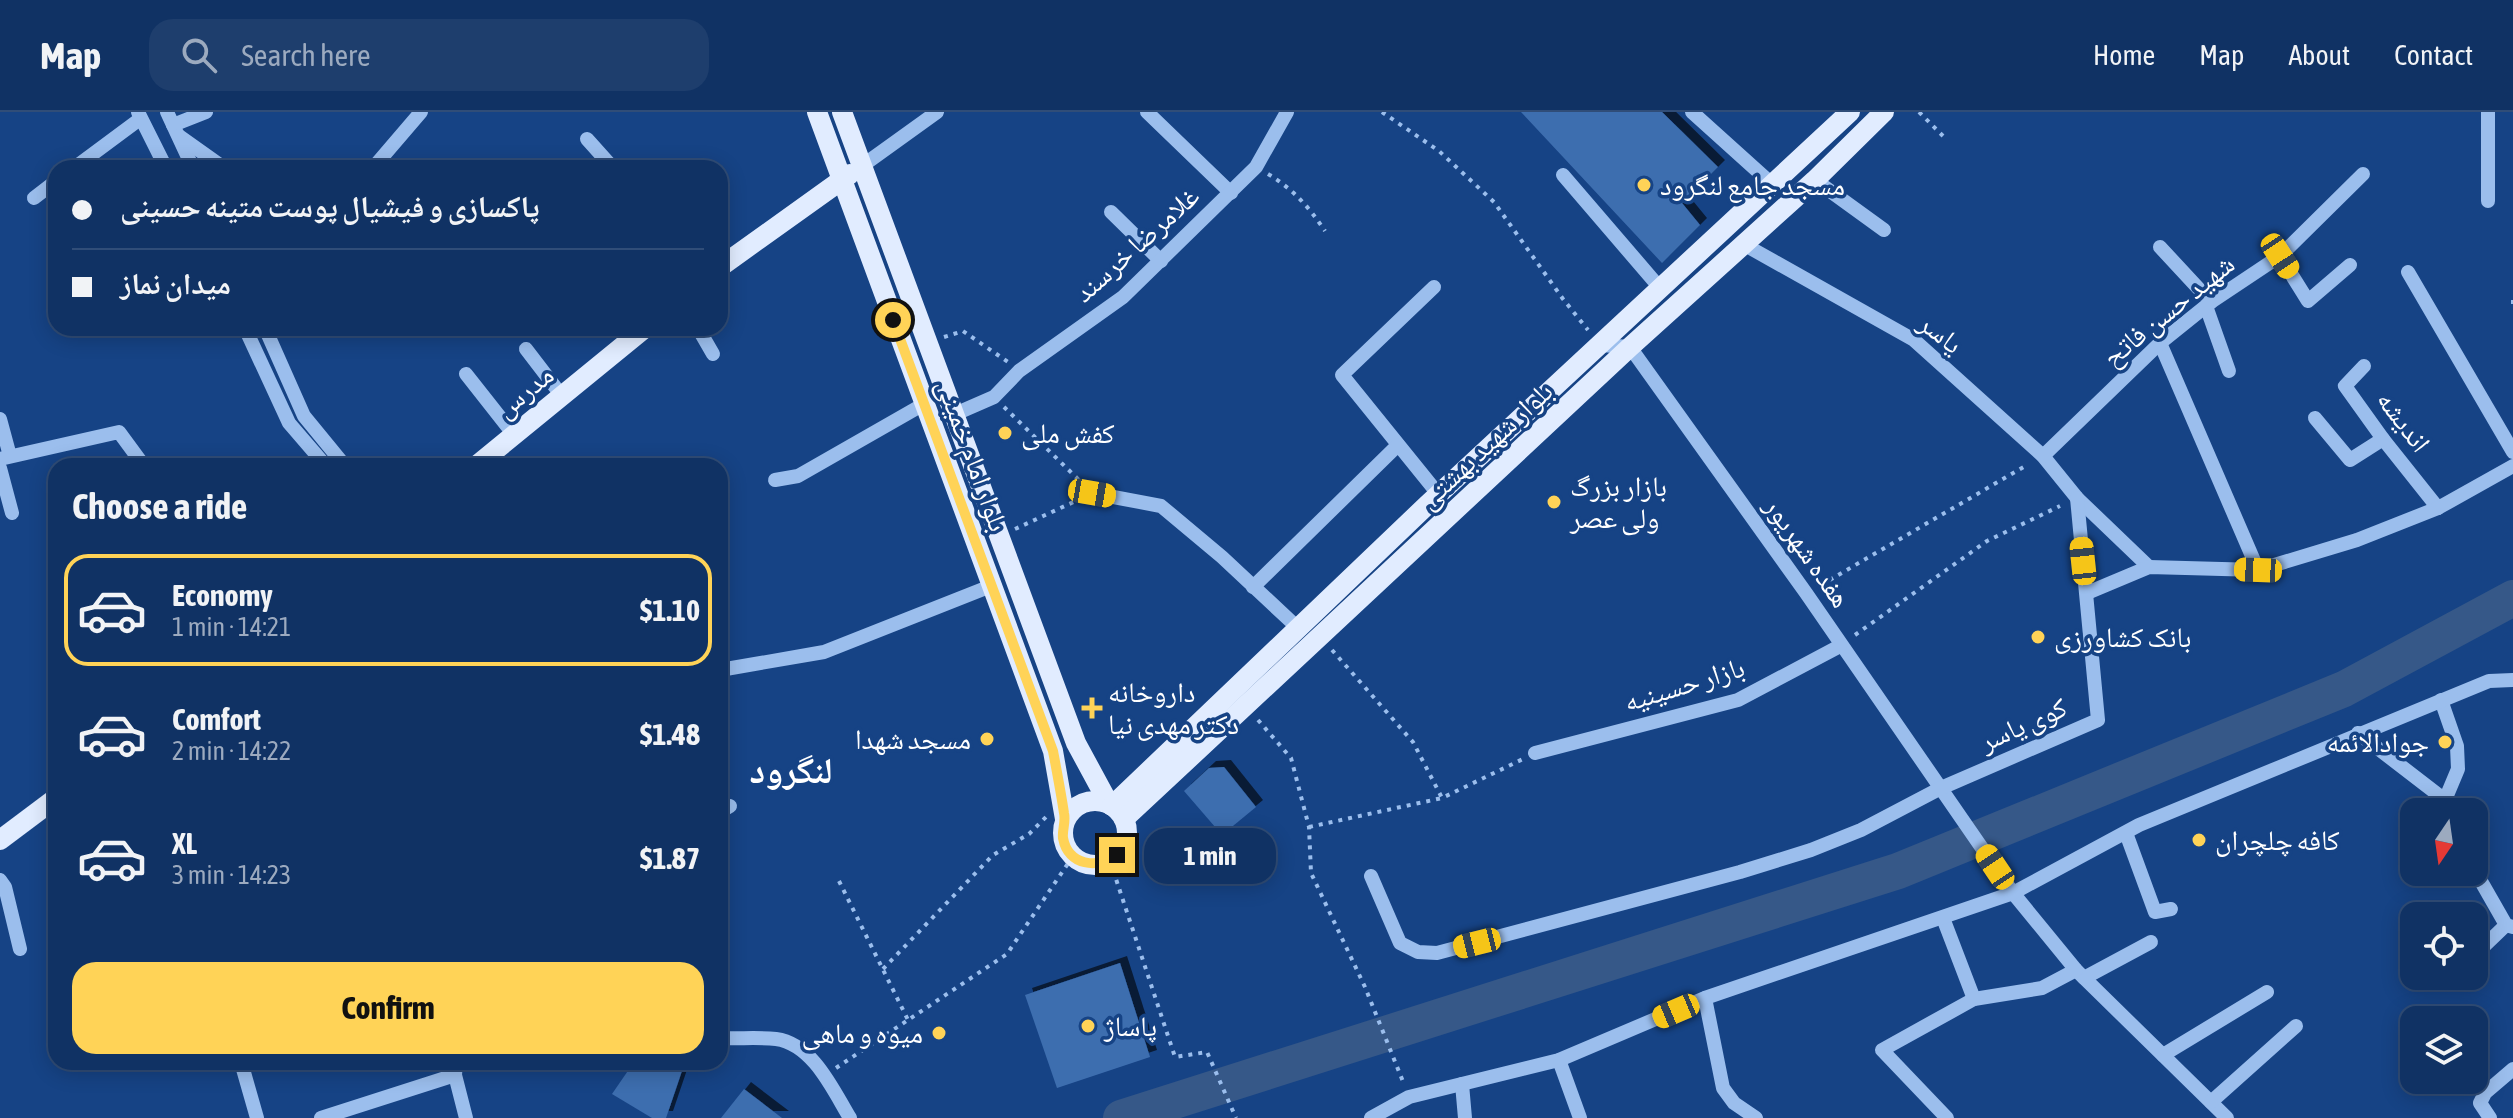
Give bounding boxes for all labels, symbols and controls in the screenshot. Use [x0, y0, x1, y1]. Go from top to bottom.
search box [149, 19, 709, 91]
icon: search [177, 33, 221, 77]
text: Map [40, 34, 101, 77]
text: Search here [241, 38, 371, 72]
text: Home [2093, 39, 2155, 71]
text: Map [2199, 39, 2244, 71]
text: About [2288, 39, 2350, 71]
text: Contact [2394, 39, 2473, 71]
place label: مسجد جامع لنگرود [1660, 169, 1845, 203]
marker: مسجد جامع لنگرود [1635, 176, 1653, 194]
street label: غلامرضا خرسند [1067, 180, 1205, 308]
text: پاکسازی و فیشیال پوست متینه حسینی [120, 189, 540, 223]
car [2257, 229, 2303, 283]
street label: شهید حسن فاتح [2096, 247, 2241, 374]
text: میدان نماز [120, 266, 231, 300]
route start [875, 302, 911, 338]
street label: یاسر [1912, 305, 1969, 360]
street label: مدرس [489, 358, 561, 426]
street label: بلوار امام خمینی [928, 374, 1015, 537]
street label: بلوار شهید بهشتی [1411, 375, 1560, 517]
street label: اندیشه [2370, 384, 2437, 458]
place label: کفش ملی [1021, 417, 1115, 451]
marker: کفش ملی [996, 424, 1014, 442]
place label: بازار بزرگ ولی عصر [1569, 470, 1667, 536]
car [1066, 477, 1118, 509]
text: Choose a ride [72, 485, 247, 527]
street label: هفده شهریور [1757, 490, 1858, 614]
marker: بازار بزرگ ولی عصر [1545, 493, 1563, 511]
car [2069, 536, 2097, 586]
car [2234, 557, 2282, 583]
icon: car [76, 574, 148, 646]
text: Economy [172, 578, 273, 612]
text: $1.10 [640, 593, 700, 627]
text: 1 min · 14:21 [172, 612, 291, 642]
place label: بانک کشاورزی [2054, 621, 2191, 654]
marker: بانک کشاورزی [2029, 628, 2047, 646]
street label: بازار حسینیه [1620, 651, 1748, 718]
place label: داروخانه دکتر مهدی نیا [1108, 676, 1239, 741]
street label: کوی یاسر [1973, 690, 2072, 759]
icon: car [76, 698, 148, 770]
marker: داروخانه دکتر مهدی نیا [1083, 699, 1101, 717]
text: Comfort [172, 702, 261, 736]
text: $1.48 [640, 717, 700, 751]
place label: مسجد شهدا [855, 723, 971, 755]
place label: جوادالائمه [2327, 726, 2429, 758]
marker: مسجد شهدا [978, 730, 996, 748]
marker: جوادالائمه [2436, 733, 2454, 751]
text: 2 min · 14:22 [172, 736, 291, 766]
district label: لنگرود [750, 749, 832, 791]
north arrow [2400, 798, 2488, 886]
map controls [2400, 798, 2488, 1094]
icon: car [76, 822, 148, 894]
place label: کافه چلچران [2215, 824, 2340, 857]
text: XL [172, 826, 197, 860]
callout: 1 min [1145, 827, 1277, 883]
marker: کافه چلچران [2190, 831, 2208, 849]
route end [1099, 837, 1135, 873]
car [1972, 840, 2018, 894]
text: $1.87 [640, 841, 700, 875]
text: 1 min [1183, 841, 1237, 871]
text: 3 min · 14:23 [172, 860, 291, 890]
button: locate [2400, 902, 2488, 990]
car [1451, 926, 1503, 960]
button: Confirm [72, 962, 704, 1054]
car [1649, 991, 1703, 1031]
button: layers [2400, 1006, 2488, 1094]
place label: پاساژ [1103, 1010, 1157, 1043]
place label: میوه و ماهی [802, 1017, 923, 1051]
marker: پاساژ [1079, 1017, 1097, 1035]
marker: میوه و ماهی [930, 1024, 948, 1042]

